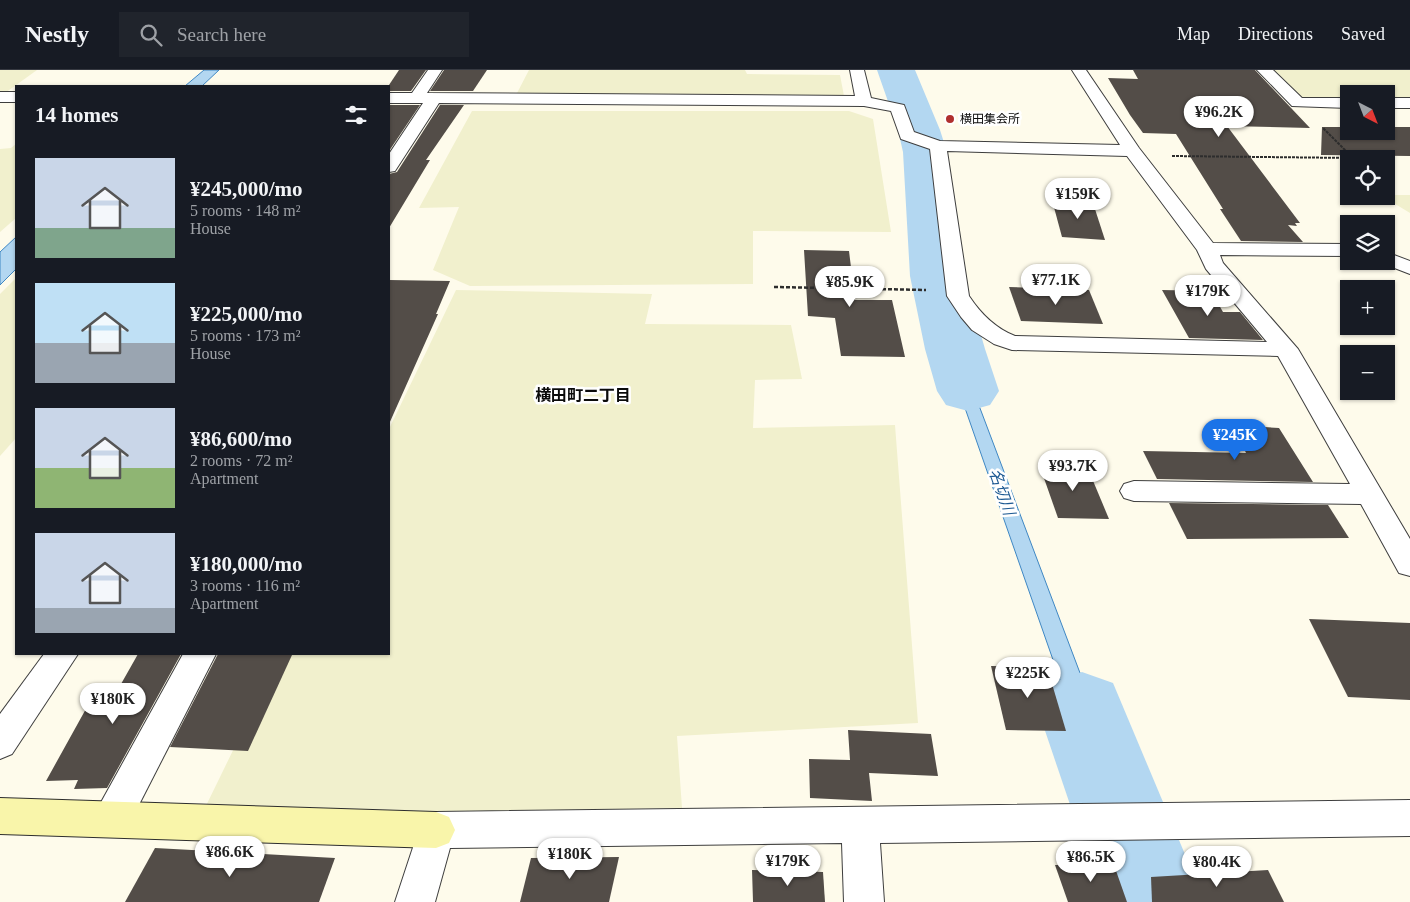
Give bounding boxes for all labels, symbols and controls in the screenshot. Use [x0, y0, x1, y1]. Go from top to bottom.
search box [119, 12, 469, 57]
text: Nestly [25, 21, 89, 47]
icon: search [137, 21, 165, 49]
text: Search here [177, 24, 266, 45]
text: Map [1177, 24, 1210, 44]
text: Directions [1238, 24, 1313, 44]
text: Saved [1341, 24, 1385, 44]
north arrow [1340, 85, 1395, 140]
map controls [1340, 85, 1395, 400]
pin: ¥96.2K [1178, 96, 1260, 138]
icon: filters [342, 101, 370, 129]
text: 14 homes [35, 103, 118, 127]
text: ¥96.2K [1195, 103, 1243, 120]
place label: 横田集会所 [960, 112, 1020, 126]
marker: 横田集会所 [944, 113, 956, 125]
button: locate [1340, 150, 1395, 205]
text: ¥245,000/mo [190, 177, 303, 201]
icon: home [75, 178, 135, 238]
pin: ¥159K [1043, 178, 1113, 220]
text: ¥159K [1056, 185, 1100, 202]
text: 5 rooms · 148 m² [190, 202, 301, 219]
button: layers [1340, 215, 1395, 270]
text: House [190, 220, 231, 237]
pin: ¥77.1K [1015, 264, 1097, 306]
pin: ¥85.9K [809, 266, 891, 308]
text: ¥77.1K [1032, 271, 1080, 288]
text: ¥85.9K [826, 273, 874, 290]
pin: ¥179K [1173, 274, 1243, 317]
button: + [1340, 280, 1395, 335]
text: ¥179K [1186, 282, 1230, 299]
text: ¥225,000/mo [190, 302, 303, 326]
icon: home [75, 303, 135, 363]
text: 5 rooms · 173 m² [190, 327, 301, 344]
text: House [190, 345, 231, 362]
button: − [1340, 345, 1395, 400]
district label: 横田町二丁目 [535, 386, 631, 404]
pin: ¥245K [1200, 418, 1270, 461]
text: ¥245K [1213, 426, 1257, 443]
text: ¥86,600/mo [190, 427, 292, 451]
icon: home [75, 428, 135, 488]
pin: ¥93.7K [1032, 450, 1114, 492]
text: 2 rooms · 72 m² [190, 452, 293, 469]
text: ¥93.7K [1049, 457, 1097, 474]
water label: 名切川 [986, 467, 1018, 519]
text: Apartment [190, 470, 258, 487]
text: ¥180,000/mo [190, 552, 303, 576]
icon: home [75, 553, 135, 613]
text: 3 rooms · 116 m² [190, 577, 300, 594]
text: Apartment [190, 595, 258, 612]
pin: ¥225K [993, 656, 1063, 699]
text: ¥225K [1006, 664, 1050, 681]
pin: ¥180K [78, 682, 148, 725]
text: ¥180K [91, 690, 135, 707]
pin: ¥86.6K [189, 836, 271, 878]
pin: ¥180K [535, 838, 605, 880]
pin: ¥86.5K [1050, 840, 1132, 883]
text: ¥86.6K [206, 843, 254, 860]
pin: ¥179K [753, 844, 823, 887]
text: ¥180K [548, 845, 592, 862]
pin: ¥80.4K [1176, 846, 1258, 888]
text: ¥86.5K [1067, 848, 1115, 865]
text: ¥179K [766, 852, 810, 869]
text: ¥80.4K [1193, 853, 1241, 870]

